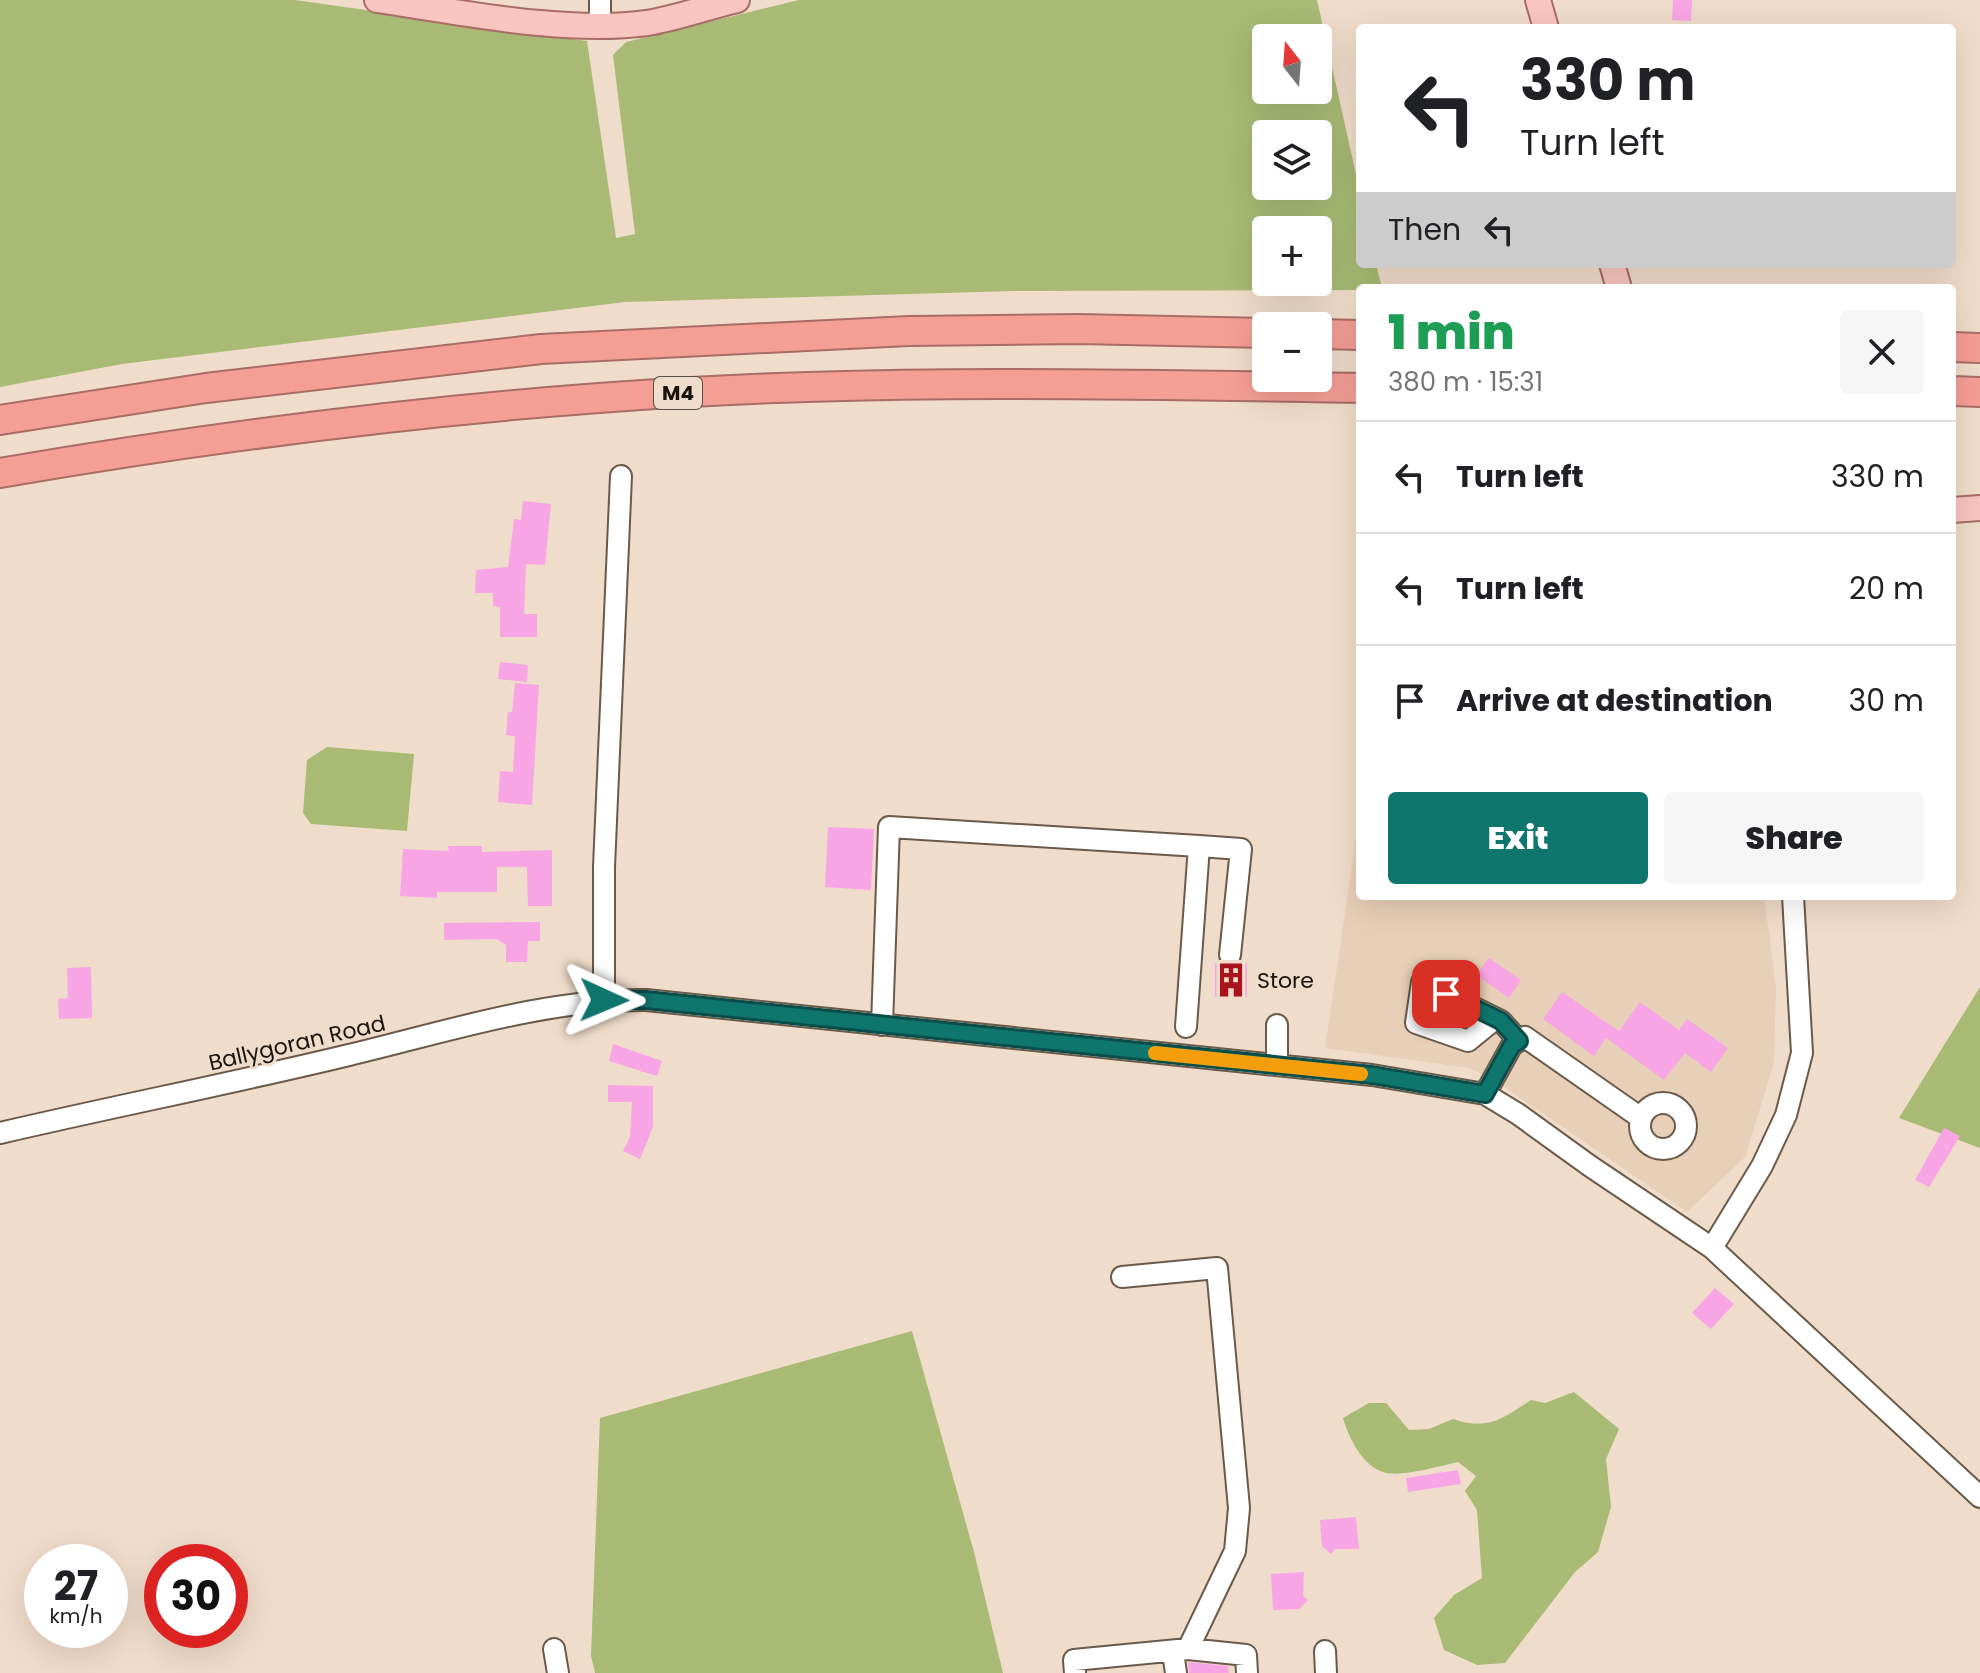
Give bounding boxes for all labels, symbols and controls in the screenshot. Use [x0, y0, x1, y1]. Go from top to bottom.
north arrow [1252, 24, 1332, 104]
map controls [1252, 24, 1332, 392]
text: 330 m [1520, 41, 1695, 120]
icon: left [1388, 56, 1492, 160]
text: Turn left [1520, 117, 1665, 168]
button: layers [1252, 120, 1332, 200]
text: Then [1388, 208, 1461, 251]
icon: left [1477, 208, 1521, 252]
button: + [1252, 216, 1332, 296]
text: 1 min [1388, 299, 1515, 366]
button: close [1840, 310, 1924, 394]
button: − [1252, 312, 1332, 392]
text: 380 m · 15:31 [1388, 364, 1543, 400]
road number: M4 [654, 377, 702, 409]
icon: left [1388, 455, 1432, 499]
text: Turn left [1456, 455, 1584, 498]
text: 330 m [1831, 455, 1924, 498]
icon: left [1388, 567, 1432, 611]
text: Turn left [1456, 567, 1584, 610]
text: 20 m [1849, 567, 1924, 610]
icon: arrive [1388, 679, 1432, 723]
text: Arrive at destination [1456, 679, 1773, 722]
text: 30 m [1849, 679, 1924, 722]
button: Exit [1388, 792, 1648, 884]
button: Share [1664, 792, 1924, 884]
position arrow [562, 958, 646, 1042]
pin [1412, 960, 1480, 1028]
building icon: Store [1212, 961, 1250, 999]
place label: Store [1257, 965, 1314, 996]
icon: arrive [1424, 972, 1468, 1016]
street label: Ballygoran Road [205, 1008, 389, 1078]
speed limit sign: 30 [144, 1544, 248, 1648]
text: 27 [54, 1558, 98, 1614]
text: km/h [49, 1602, 103, 1630]

